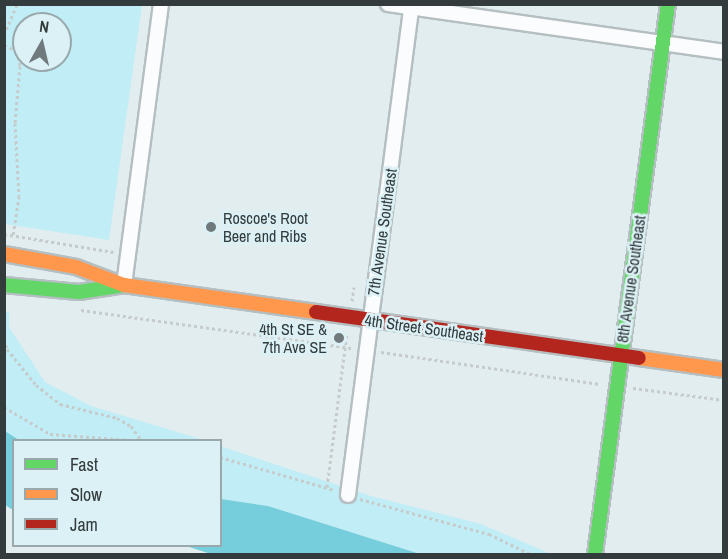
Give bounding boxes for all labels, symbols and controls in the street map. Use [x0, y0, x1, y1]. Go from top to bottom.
north arrow [12, 12, 72, 72]
text: N [38, 15, 50, 38]
street label: 7th Avenue Southeast [364, 167, 400, 297]
place label: Roscoe's Root Beer and Ribs [223, 208, 308, 246]
street label: 8th Avenue Southeast [613, 214, 649, 344]
marker: Roscoe's Root Beer and Ribs [204, 220, 218, 234]
street label: 4th Street Southeast [363, 310, 485, 346]
place label: 4th St SE & 7th Ave SE [259, 319, 327, 357]
marker: 4th St SE & 7th Ave SE [332, 331, 346, 345]
legend [12, 439, 222, 547]
text: Fast [70, 452, 98, 477]
text: Slow [70, 482, 102, 507]
text: Jam [70, 512, 98, 537]

